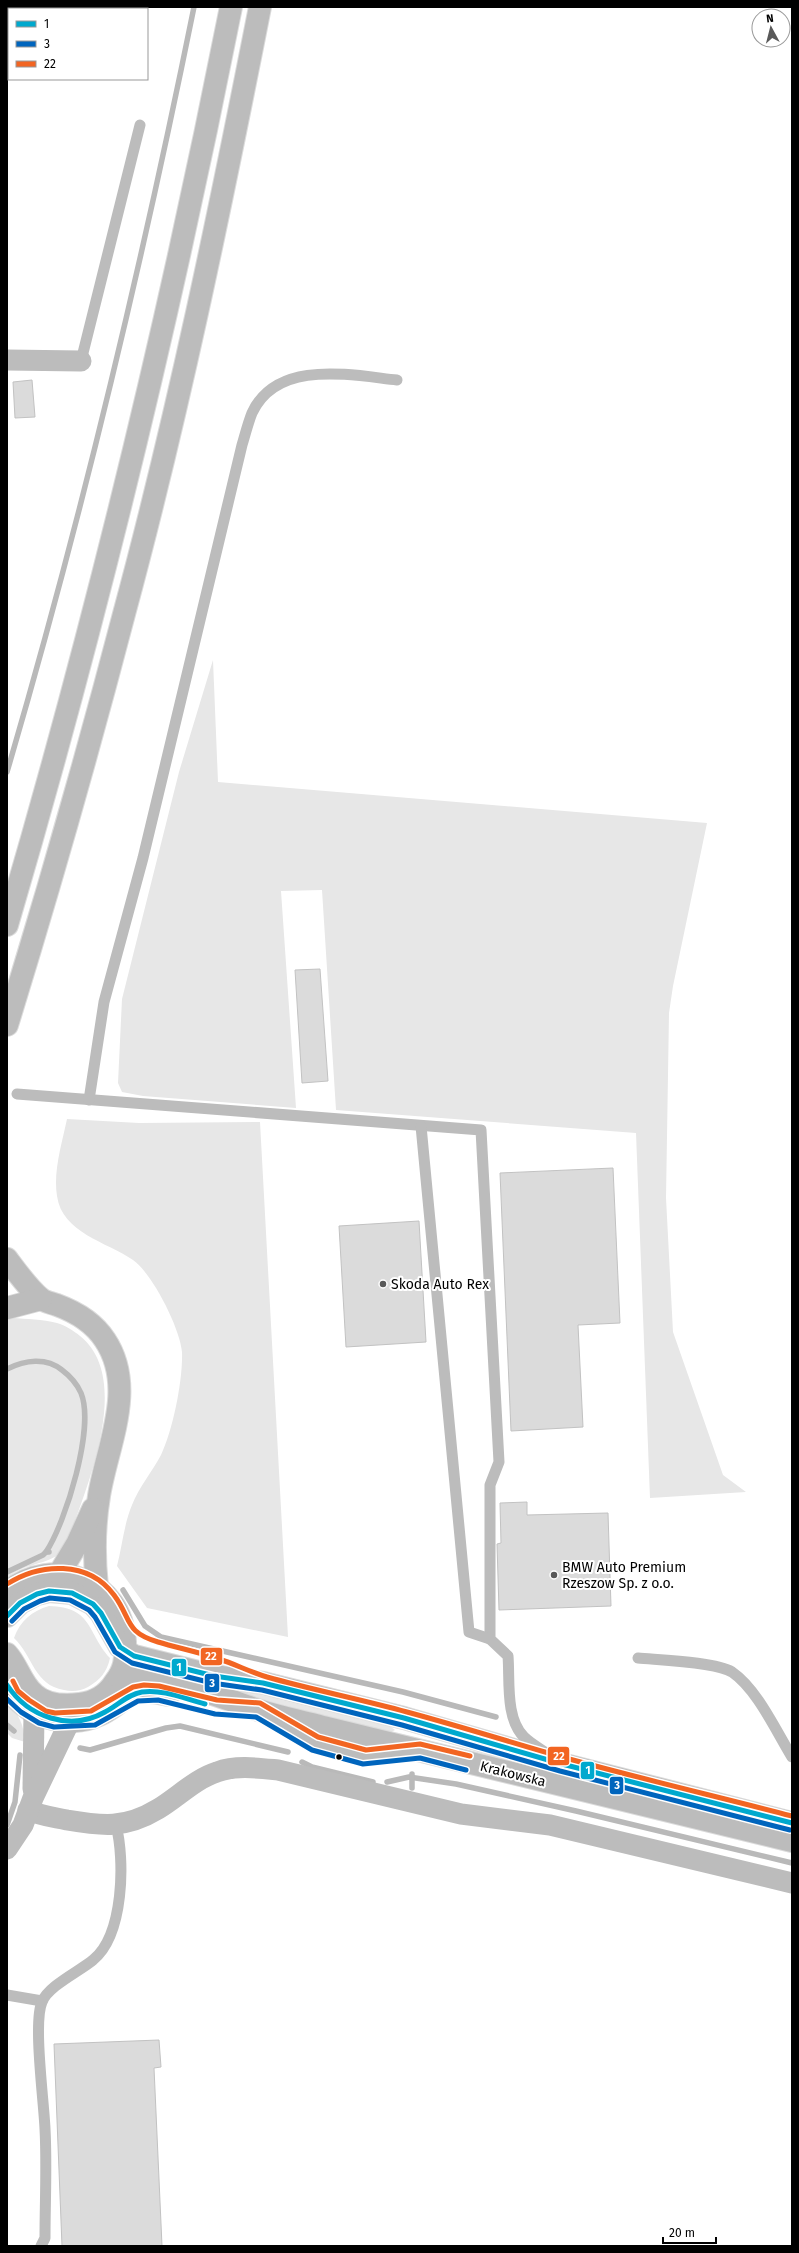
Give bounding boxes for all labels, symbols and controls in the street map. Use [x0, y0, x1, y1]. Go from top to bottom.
legend [8, 8, 148, 80]
north arrow [751, 8, 791, 48]
text: N [765, 12, 774, 25]
text: 1 [44, 17, 49, 31]
text: 3 [44, 37, 50, 51]
text: 22 [44, 57, 56, 71]
place label: Skoda Auto Rex [391, 1276, 489, 1293]
marker: Skoda Auto Rex [378, 1279, 388, 1289]
place label: BMW Auto Premium Rzeszow Sp. z o.o. [562, 1559, 686, 1592]
marker: BMW Auto Premium Rzeszow Sp. z o.o. [549, 1570, 559, 1580]
line badge: 22 [200, 1647, 223, 1666]
text: 22 [205, 1650, 217, 1663]
line badge: 1 [171, 1658, 187, 1677]
text: 1 [176, 1661, 182, 1674]
line badge: 3 [204, 1673, 220, 1693]
text: 3 [208, 1677, 215, 1690]
line badge: 22 [547, 1746, 570, 1766]
text: 22 [553, 1750, 565, 1763]
unlabelled marker [334, 1752, 344, 1762]
street label: Krakowska [478, 1758, 548, 1790]
line badge: 1 [580, 1761, 595, 1780]
text: 1 [585, 1764, 591, 1777]
line badge: 3 [609, 1776, 624, 1795]
text: 3 [613, 1779, 620, 1792]
scale bar [663, 2219, 716, 2245]
text: 20 m [669, 2226, 695, 2240]

